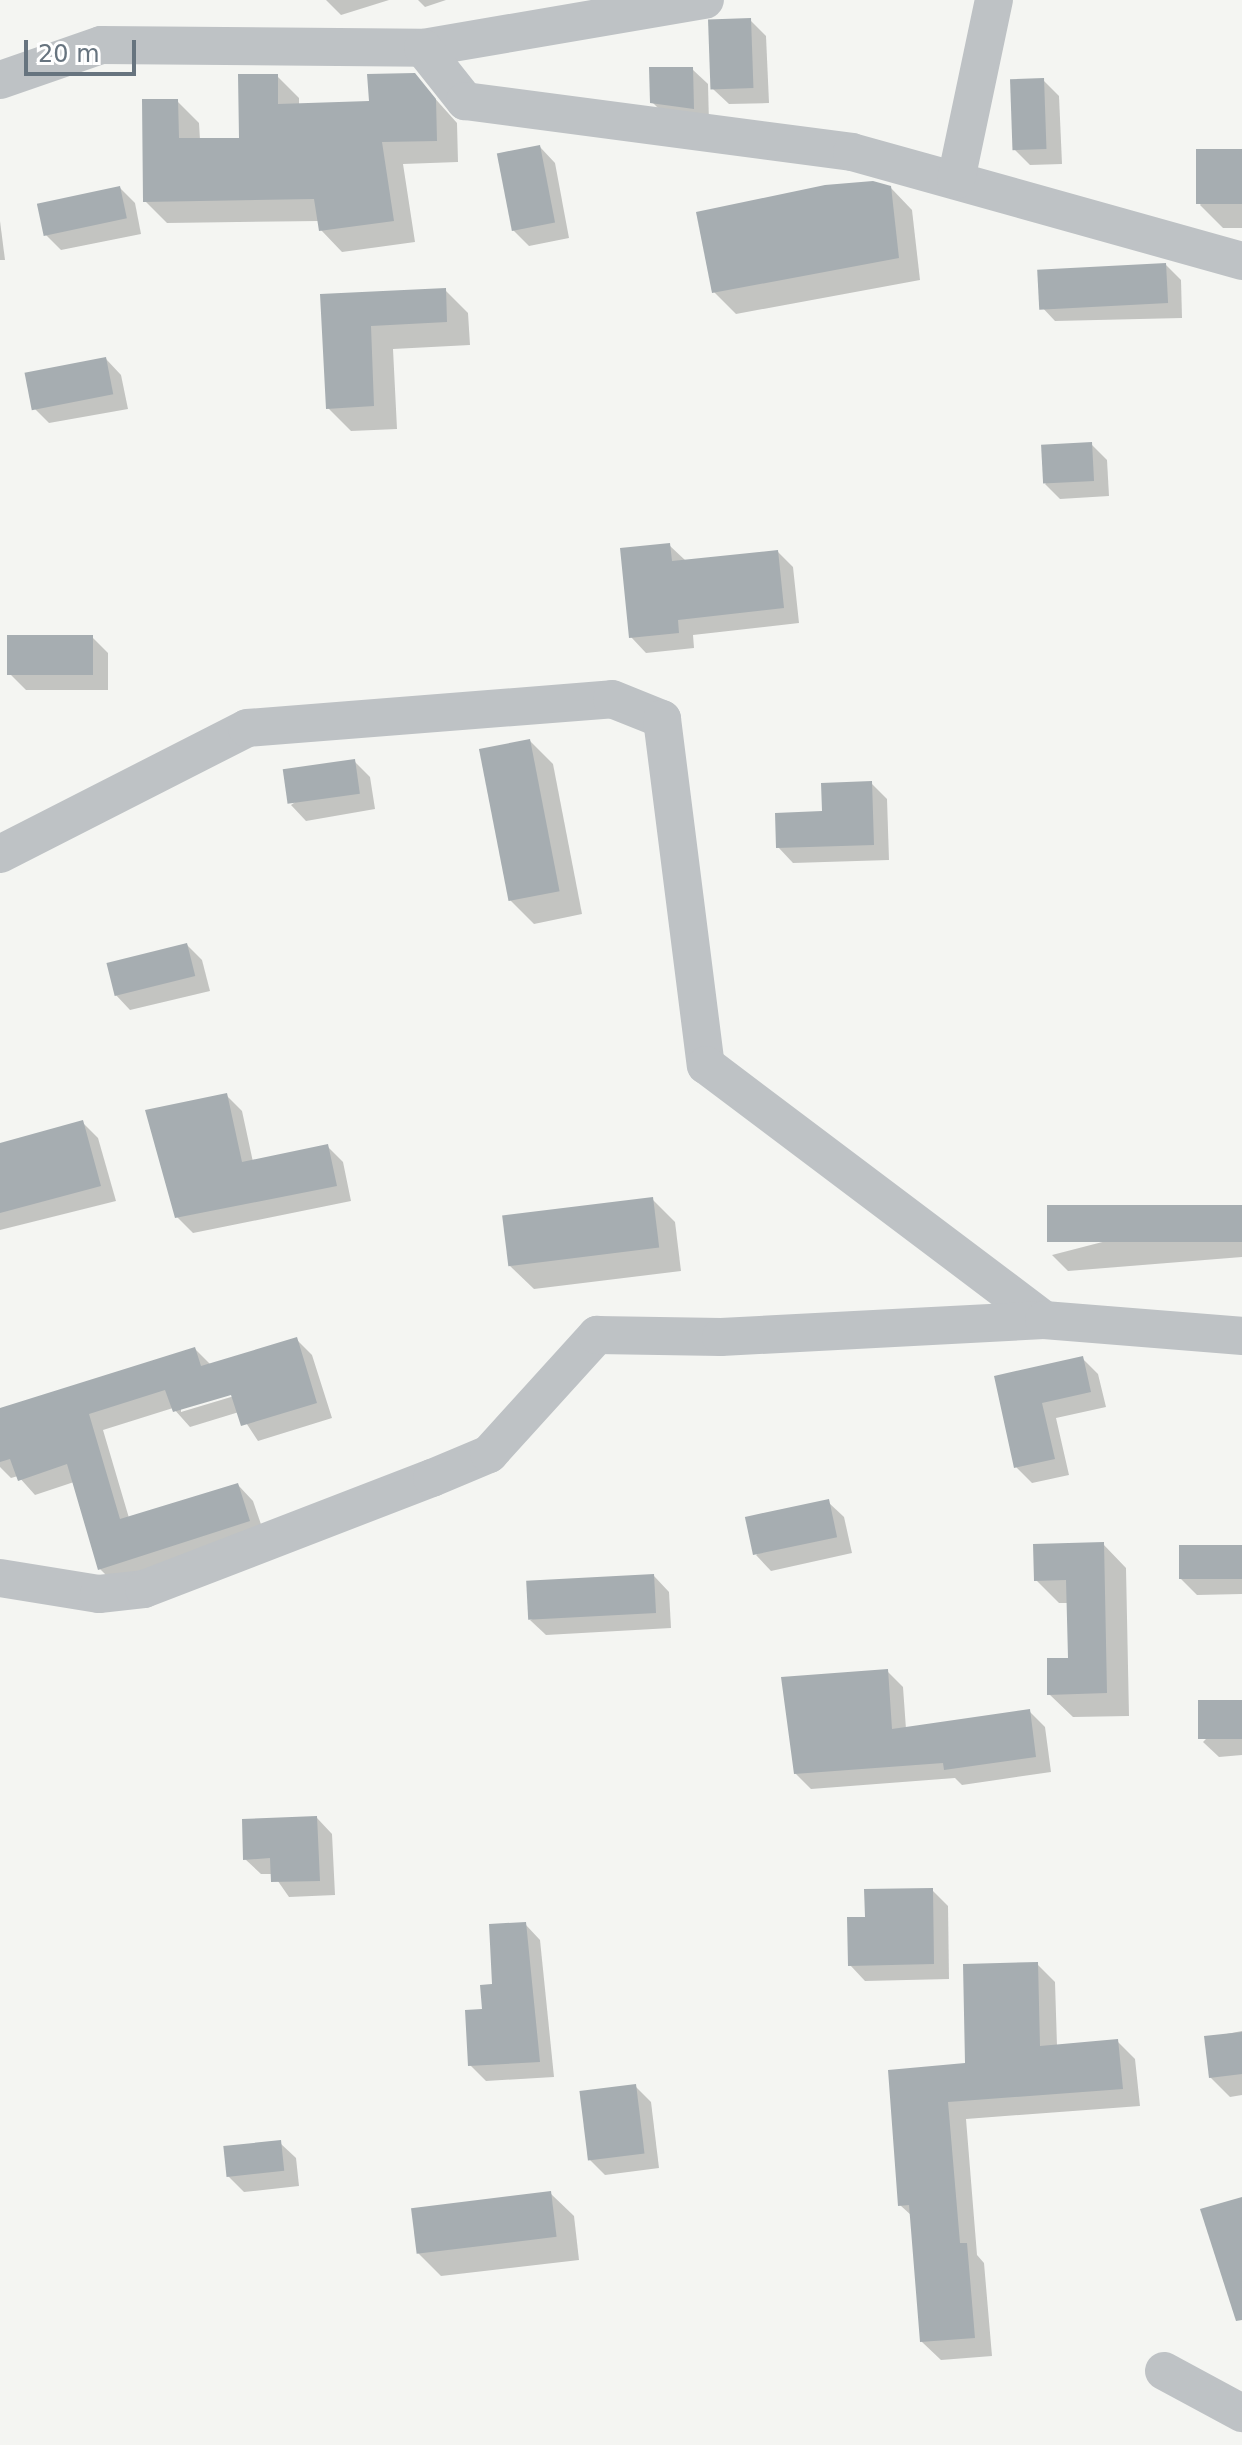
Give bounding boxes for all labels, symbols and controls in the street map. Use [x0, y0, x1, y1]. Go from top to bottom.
scale bar [28, 24, 140, 74]
text: 20 m [38, 40, 100, 68]

